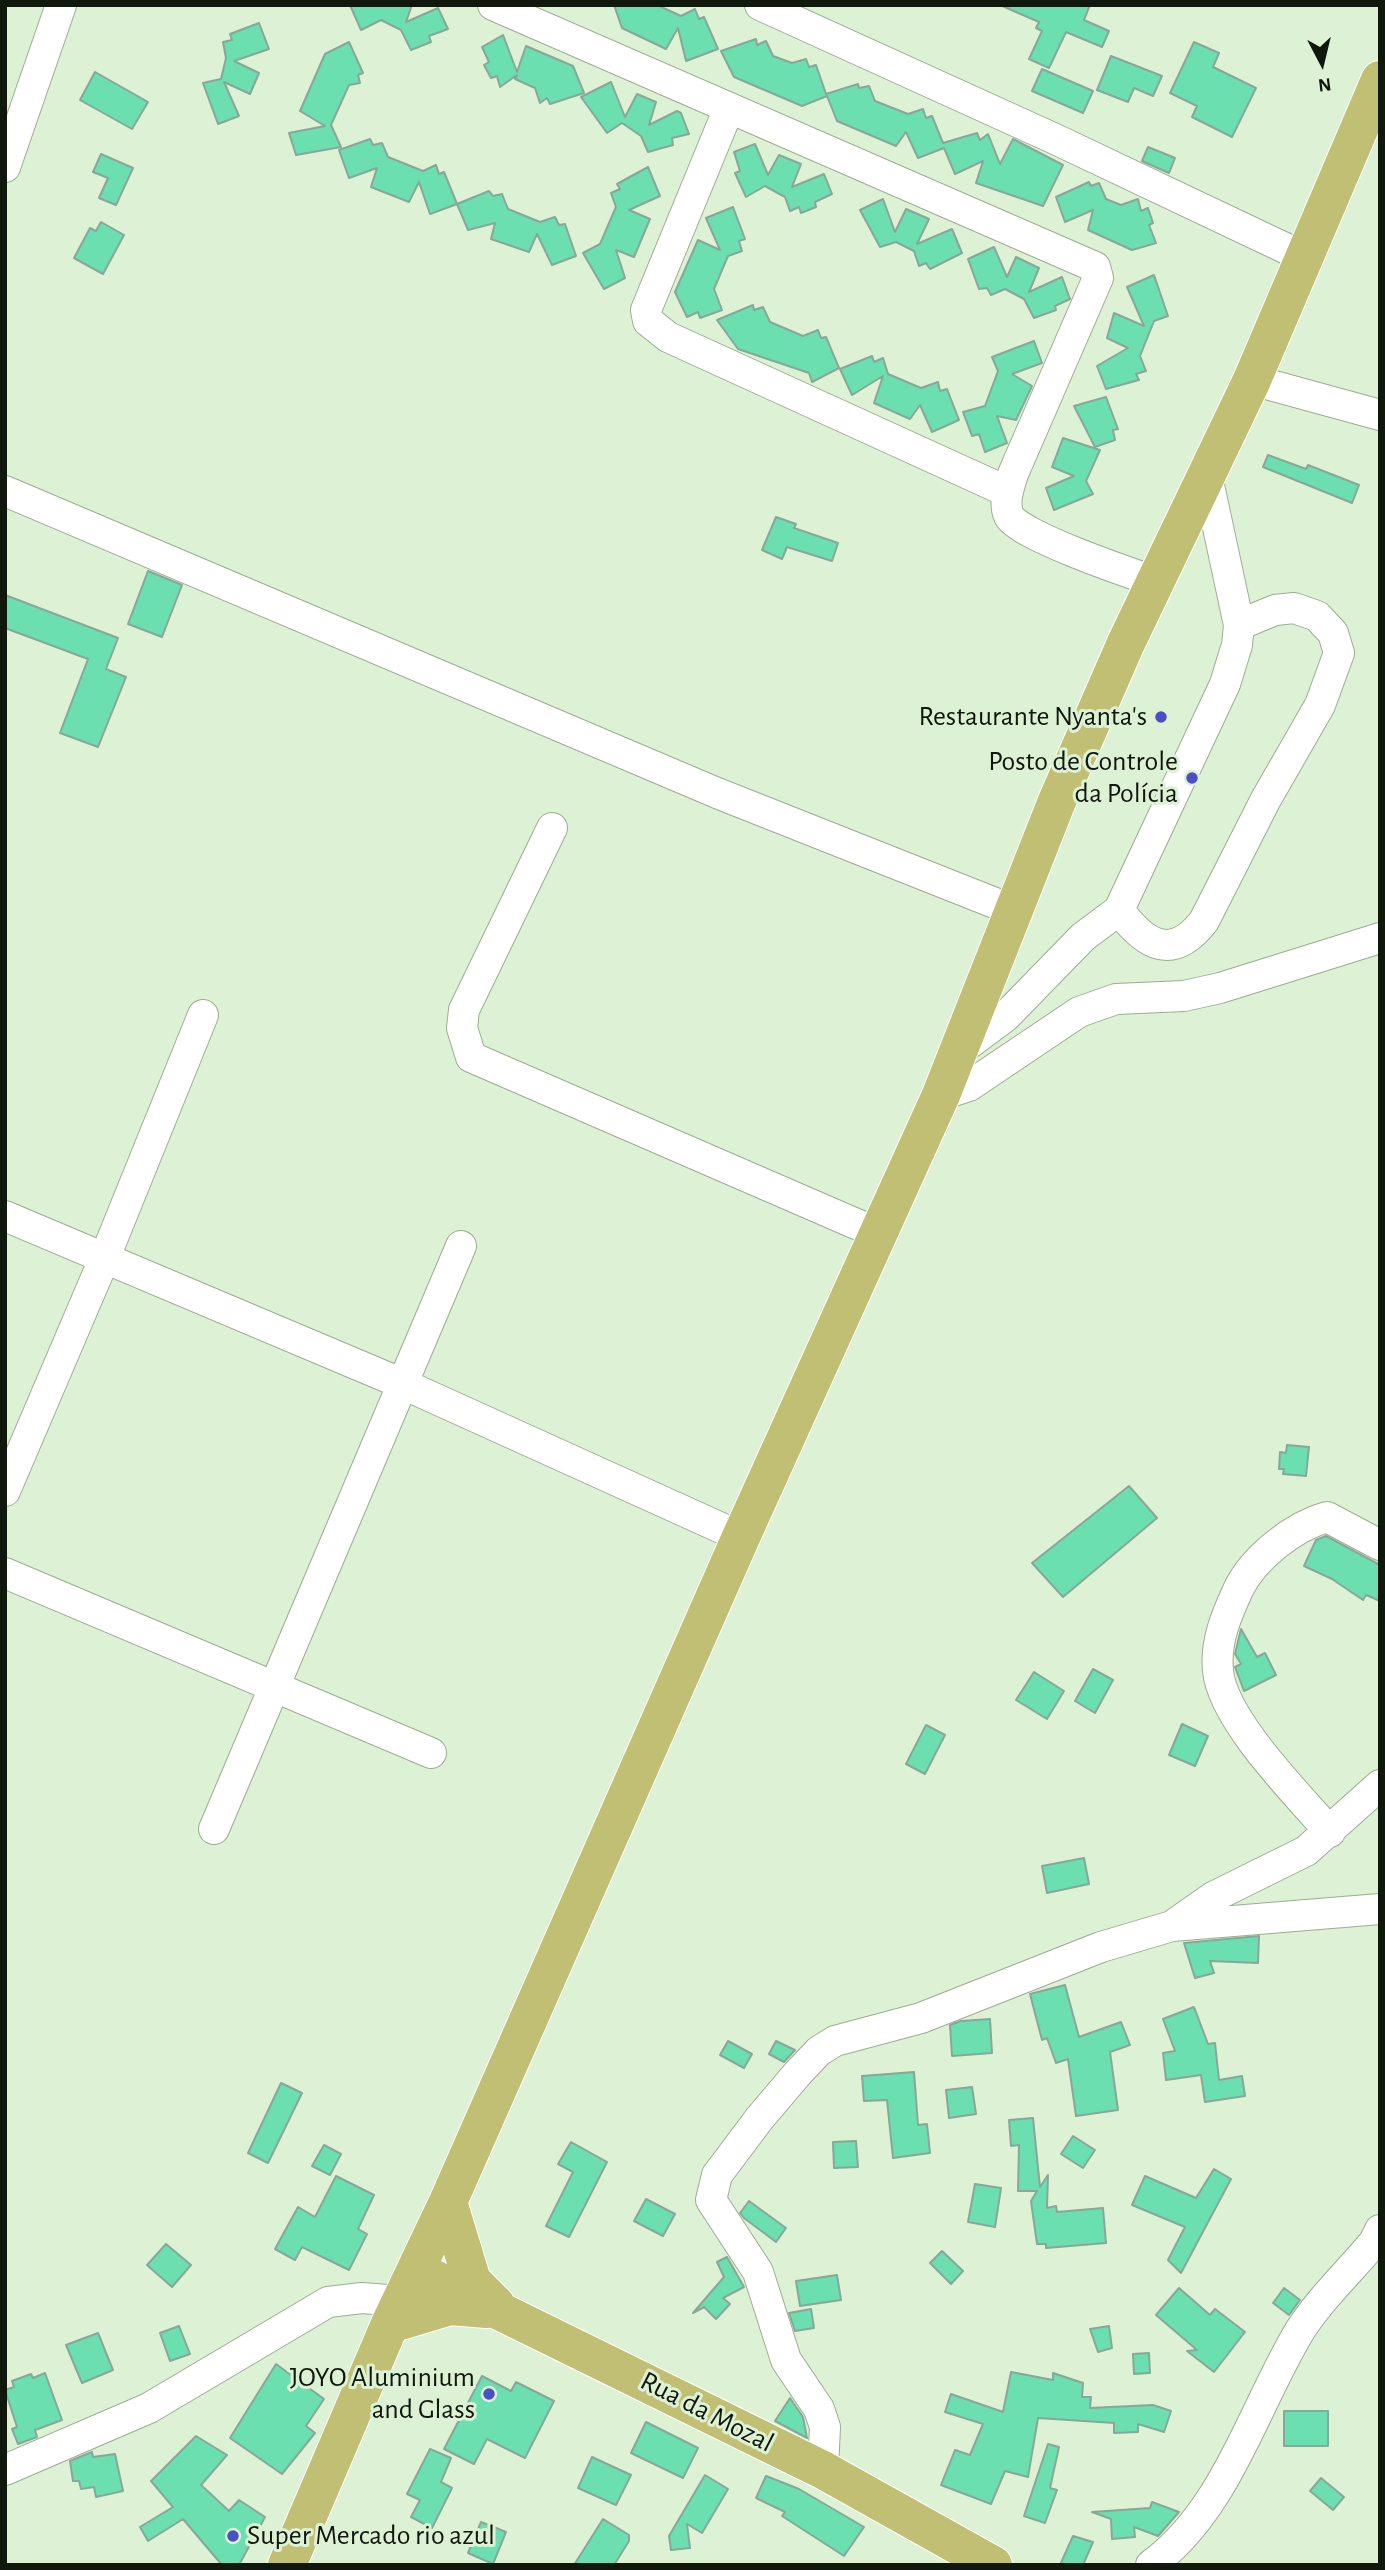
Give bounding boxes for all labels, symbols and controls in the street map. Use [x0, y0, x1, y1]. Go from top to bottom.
north arrow [1287, 28, 1357, 98]
text: N [1317, 74, 1332, 95]
place label: Restaurante Nyanta's [918, 700, 1147, 734]
marker: Restaurante Nyanta's [1153, 709, 1169, 725]
place label: Posto de Controle da Polícia [988, 745, 1178, 811]
marker: Posto de Controle da Polícia [1184, 770, 1200, 786]
place label: JOYO Aluminium and Glass [290, 2361, 475, 2427]
street label: Rua da Mozal [635, 2364, 779, 2460]
marker: JOYO Aluminium and Glass [481, 2386, 497, 2402]
place label: Super Mercado rio azul [247, 2519, 495, 2553]
marker: Super Mercado rio azul [225, 2528, 241, 2544]

